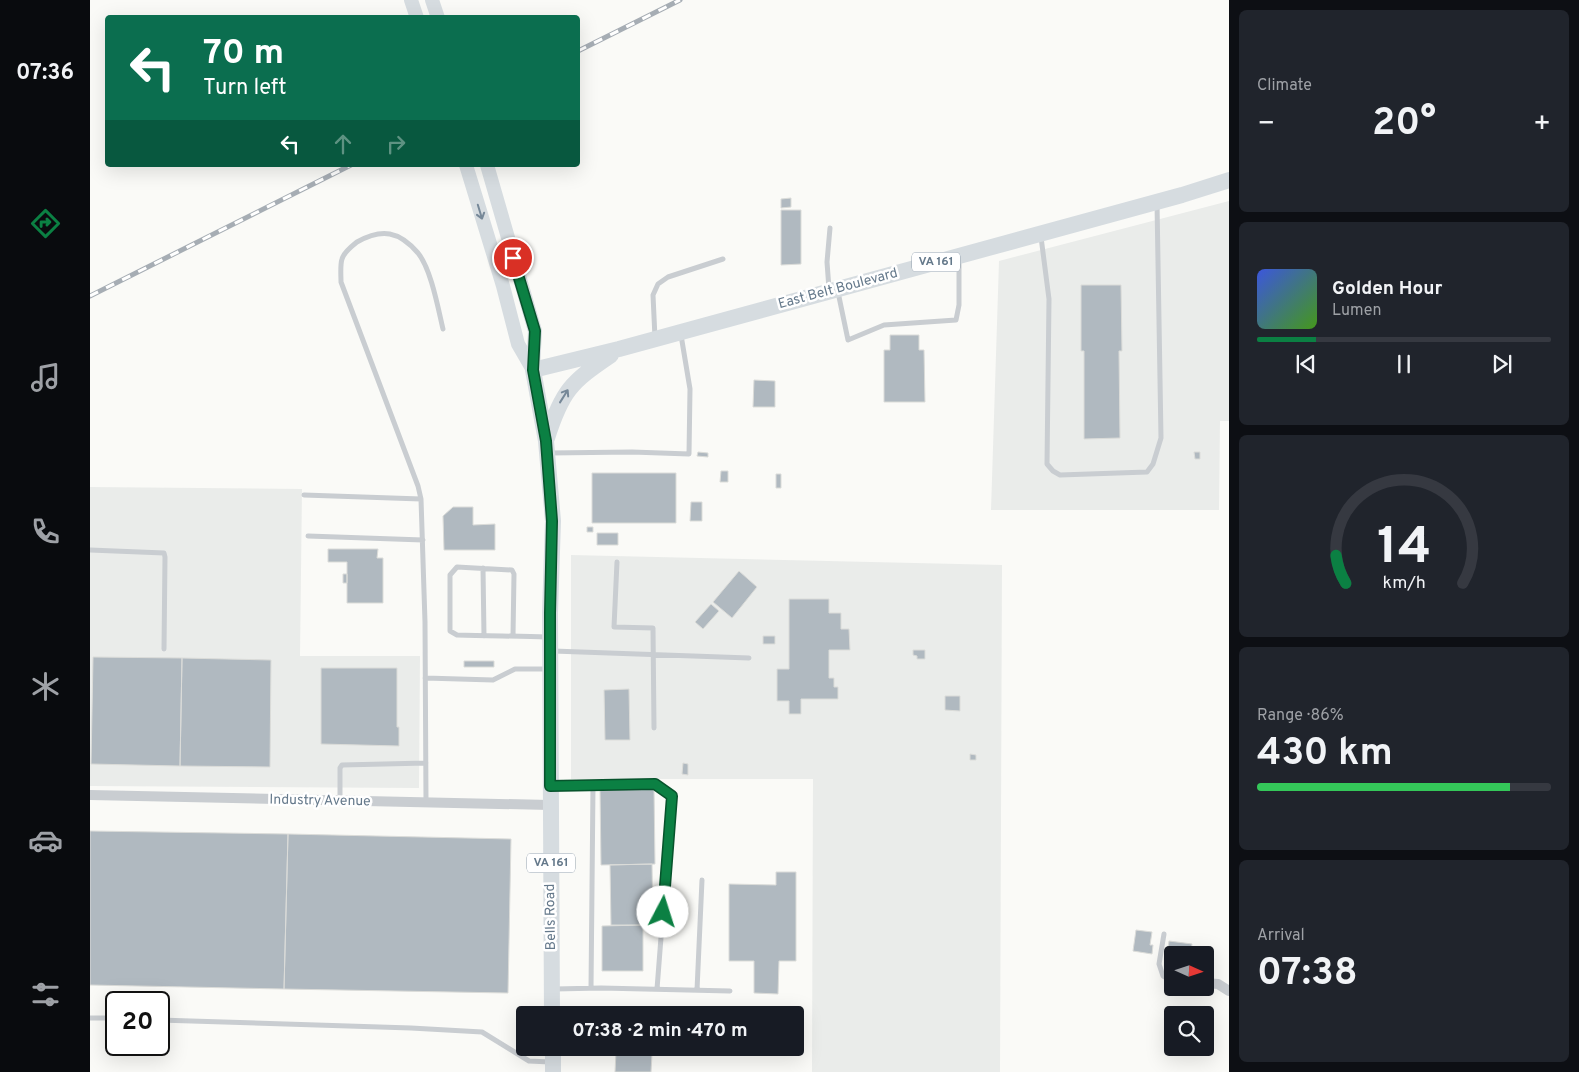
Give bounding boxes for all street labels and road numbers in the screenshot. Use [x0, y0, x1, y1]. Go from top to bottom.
road number: VA 161 [912, 252, 960, 272]
street label: East Belt Boulevard [776, 265, 900, 313]
street label: Industry Avenue [269, 792, 371, 810]
road number: VA 161 [527, 854, 575, 872]
street label: Bells Road [542, 884, 560, 950]

